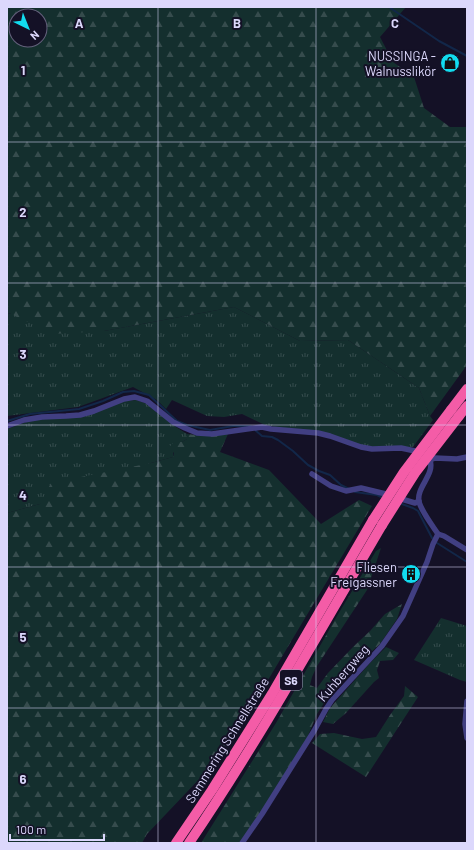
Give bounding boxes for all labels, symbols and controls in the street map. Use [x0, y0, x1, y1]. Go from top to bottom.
north arrow [8, 8, 48, 48]
text: A [75, 15, 84, 31]
text: B [233, 15, 241, 31]
text: C [391, 15, 399, 31]
text: N [28, 28, 42, 43]
place label: NUSSINGA - Walnusslikör [365, 48, 436, 79]
shop icon: NUSSINGA - Walnusslikör [439, 52, 461, 74]
text: 1 [21, 62, 25, 78]
text: 2 [19, 204, 27, 220]
text: 3 [19, 346, 27, 362]
text: 4 [19, 487, 27, 503]
place label: Fliesen Freigassner [330, 559, 397, 590]
building icon: Fliesen Freigassner [400, 563, 422, 585]
text: 5 [19, 629, 27, 645]
street label: Kuhbergweg [314, 641, 372, 705]
road number: S6 [280, 670, 302, 690]
street label: Semmering Schnellstraße [182, 674, 272, 806]
text: 6 [20, 771, 27, 787]
scale bar [10, 816, 104, 842]
text: 100 m [16, 822, 46, 836]

